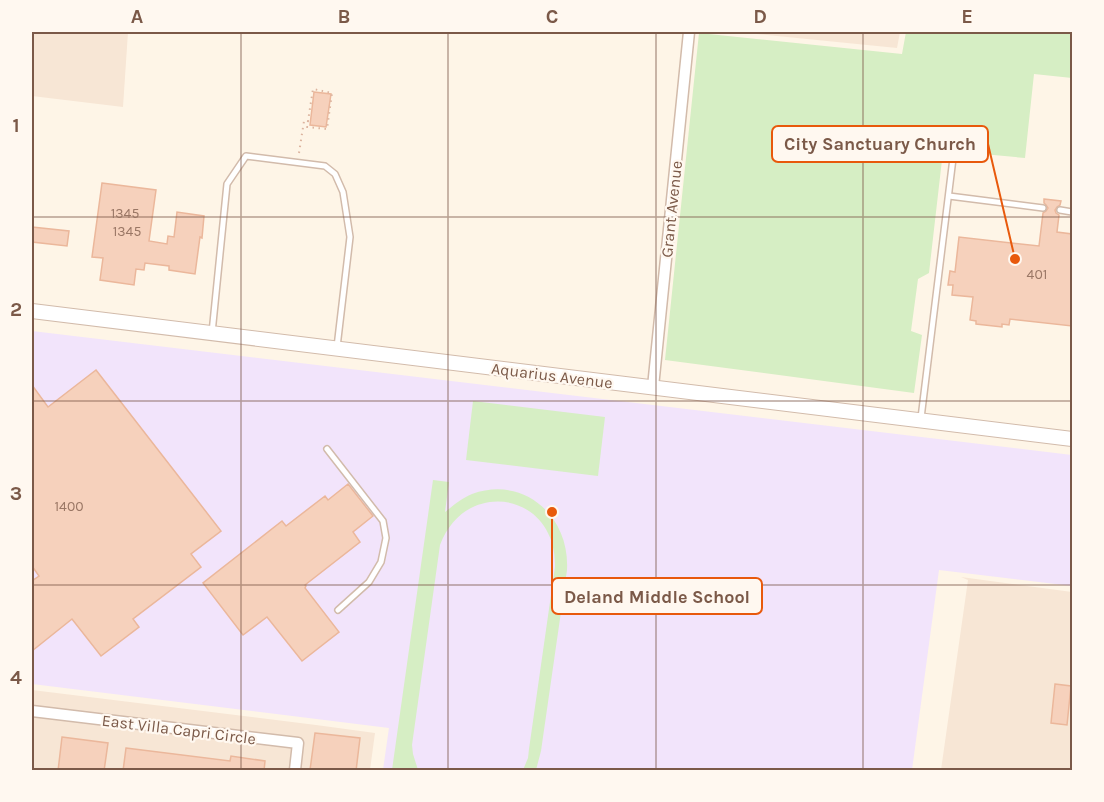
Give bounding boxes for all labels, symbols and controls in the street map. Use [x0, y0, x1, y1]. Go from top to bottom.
text: A [131, 5, 144, 28]
text: B [338, 5, 350, 28]
text: C [546, 5, 558, 28]
text: D [753, 5, 767, 28]
text: E [961, 5, 973, 28]
text: 1 [12, 114, 20, 137]
callout: City Sanctuary Church [772, 126, 988, 162]
text: City Sanctuary Church [784, 133, 976, 155]
street label: Grant Avenue [657, 160, 686, 258]
house number: 1345 [111, 205, 139, 222]
house number: 1345 [113, 223, 141, 240]
house number: 401 [1027, 266, 1047, 283]
text: 2 [10, 298, 22, 321]
street label: Aquarius Avenue [490, 359, 614, 392]
text: 3 [10, 482, 22, 505]
house number: 1400 [54, 498, 84, 515]
callout: Deland Middle School [552, 578, 762, 614]
text: Deland Middle School [564, 586, 750, 608]
text: 4 [10, 666, 22, 689]
street label: East Villa Capri Circle [101, 711, 257, 748]

